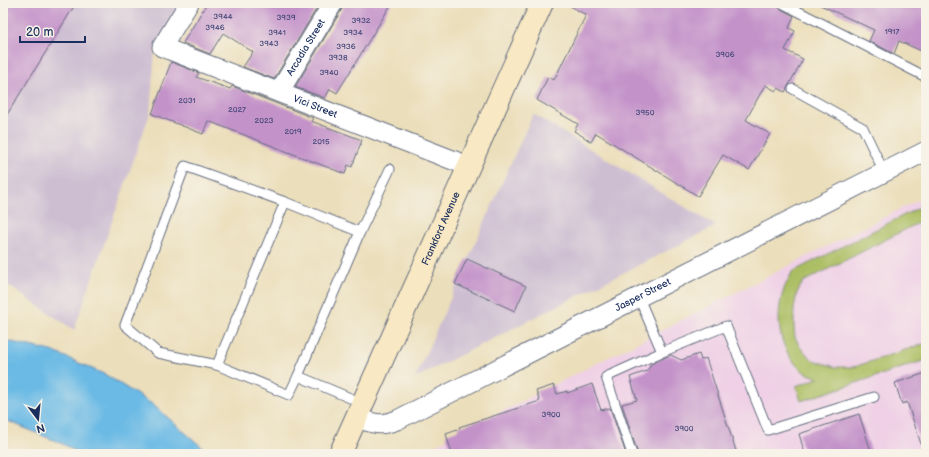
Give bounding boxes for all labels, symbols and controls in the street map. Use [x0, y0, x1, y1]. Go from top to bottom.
house number: 3944 [213, 12, 233, 21]
house number: 3939 [276, 13, 296, 22]
house number: 3932 [351, 16, 371, 25]
street label: Arcadia Street [284, 17, 328, 78]
scale bar [20, 18, 85, 44]
house number: 3946 [205, 23, 225, 32]
text: 20 m [26, 25, 53, 40]
house number: 1917 [885, 27, 899, 36]
house number: 3941 [268, 28, 286, 37]
house number: 3934 [343, 28, 363, 37]
house number: 3943 [259, 39, 279, 48]
house number: 3936 [336, 42, 356, 51]
house number: 3906 [715, 50, 735, 59]
house number: 3938 [328, 53, 348, 62]
house number: 3940 [319, 68, 339, 77]
street label: Vici Street [291, 93, 339, 121]
house number: 2031 [178, 96, 196, 105]
house number: 2027 [228, 105, 246, 114]
house number: 3950 [636, 108, 655, 117]
house number: 2023 [255, 116, 274, 125]
house number: 2019 [284, 127, 302, 136]
house number: 2015 [312, 137, 330, 146]
street label: Frankford Avenue [419, 190, 463, 267]
street label: Jasper Street [613, 276, 673, 314]
north arrow [18, 399, 58, 439]
house number: 3900 [542, 410, 561, 419]
text: N [35, 421, 46, 436]
house number: 3900 [675, 424, 694, 433]

